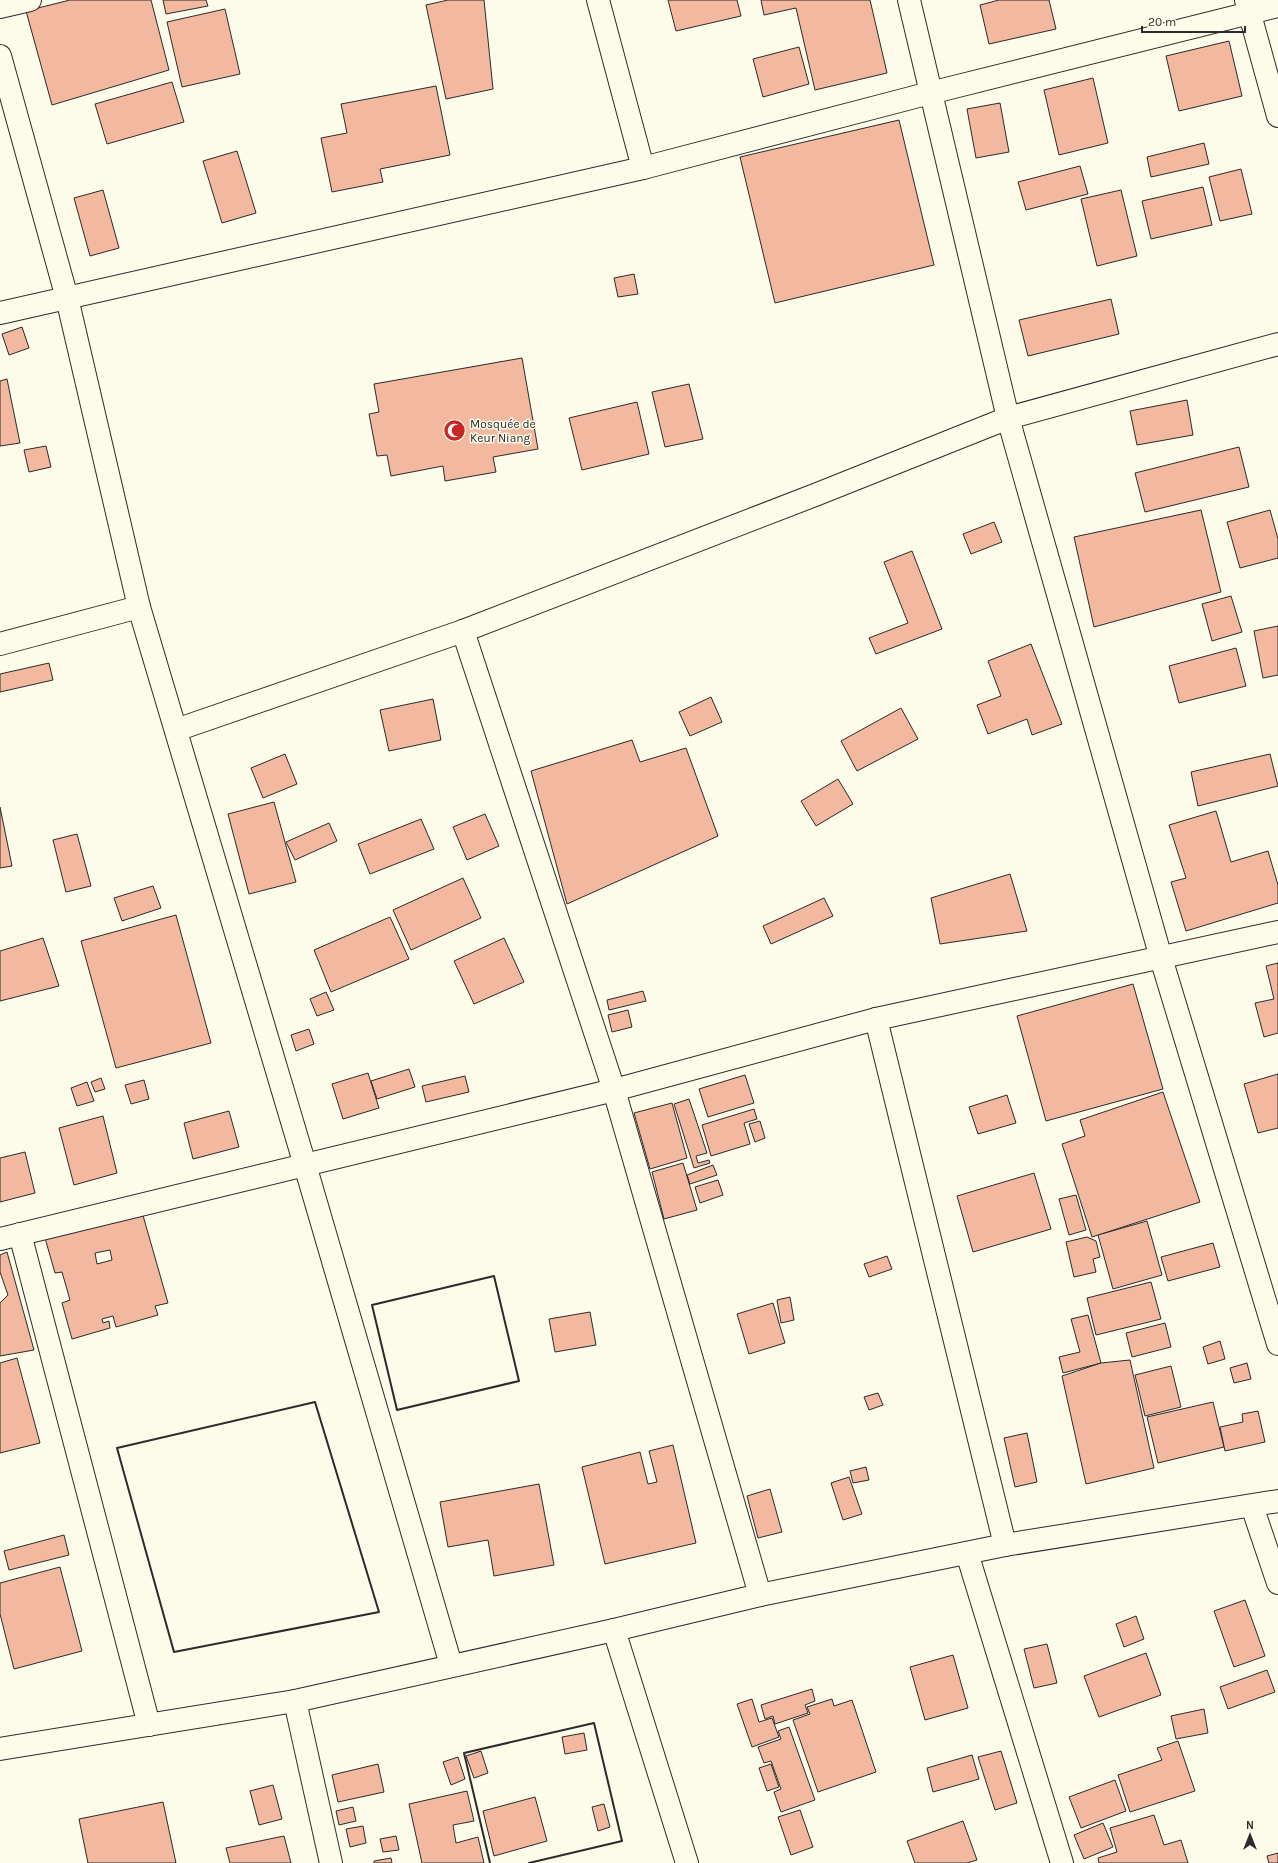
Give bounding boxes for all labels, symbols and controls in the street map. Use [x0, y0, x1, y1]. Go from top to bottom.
scale bar [1142, 8, 1245, 34]
text: 20 m [1148, 15, 1176, 29]
place label: Mosquée de Keur Niang [470, 417, 536, 445]
mosque icon: Mosquée de Keur Niang [441, 418, 467, 444]
north arrow [1230, 1815, 1270, 1855]
text: N [1246, 1819, 1254, 1832]

